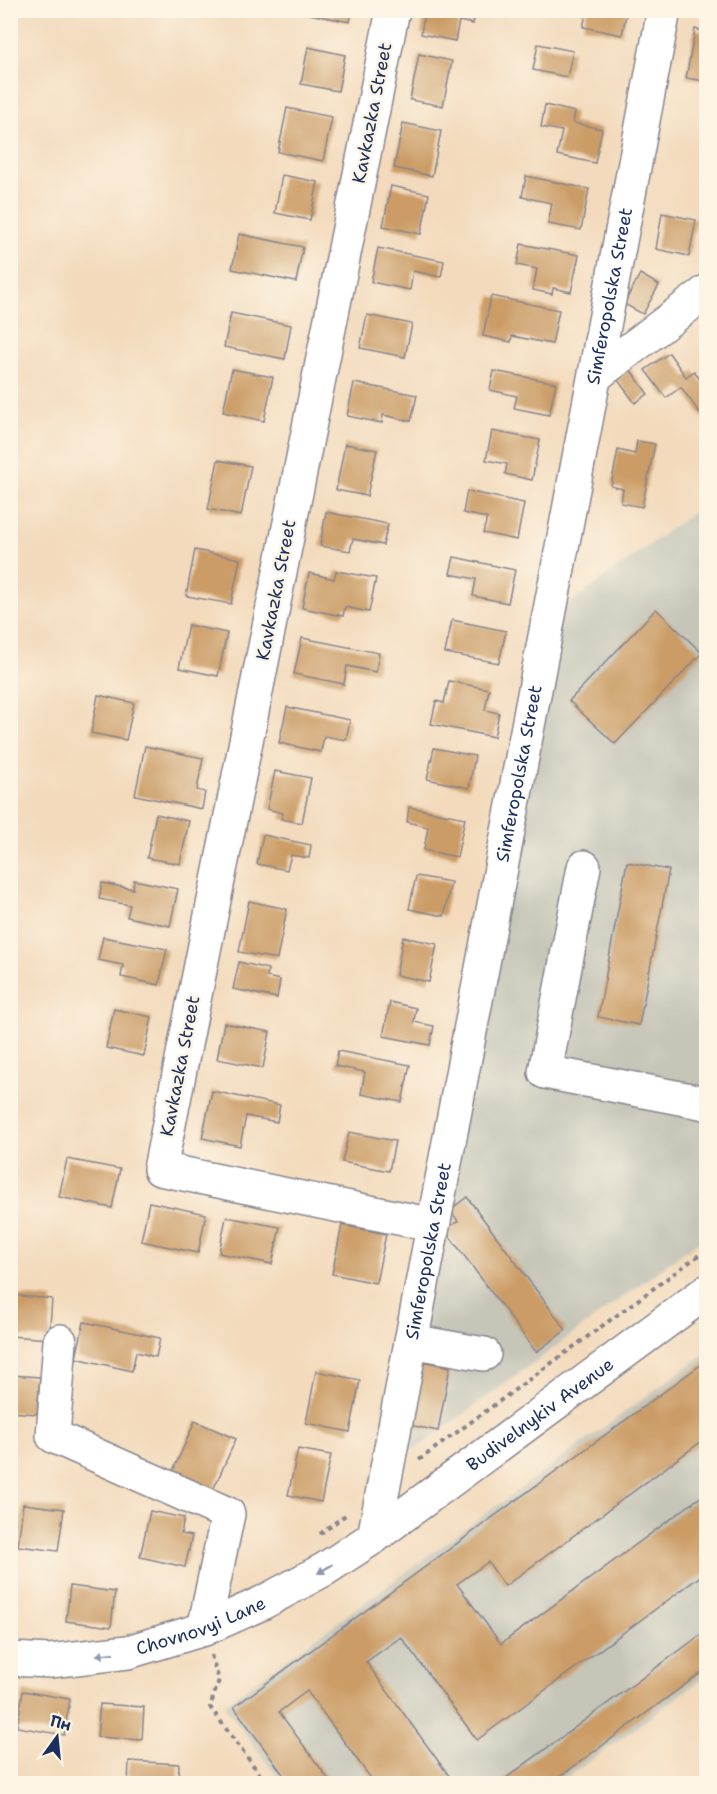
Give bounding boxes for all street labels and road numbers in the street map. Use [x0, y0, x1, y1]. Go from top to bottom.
street label: Kavkazka Street [347, 41, 397, 185]
street label: Simferopolska Street [581, 206, 638, 387]
street label: Kavkazka Street [251, 518, 301, 662]
street label: Simferopolska Street [490, 683, 548, 864]
street label: Kavkazka Street [155, 994, 205, 1138]
street label: Simferopolska Street [400, 1160, 457, 1342]
street label: Budivelnykiv Avenue [462, 1352, 619, 1477]
street label: Chovnovyi Lane [133, 1591, 270, 1661]

